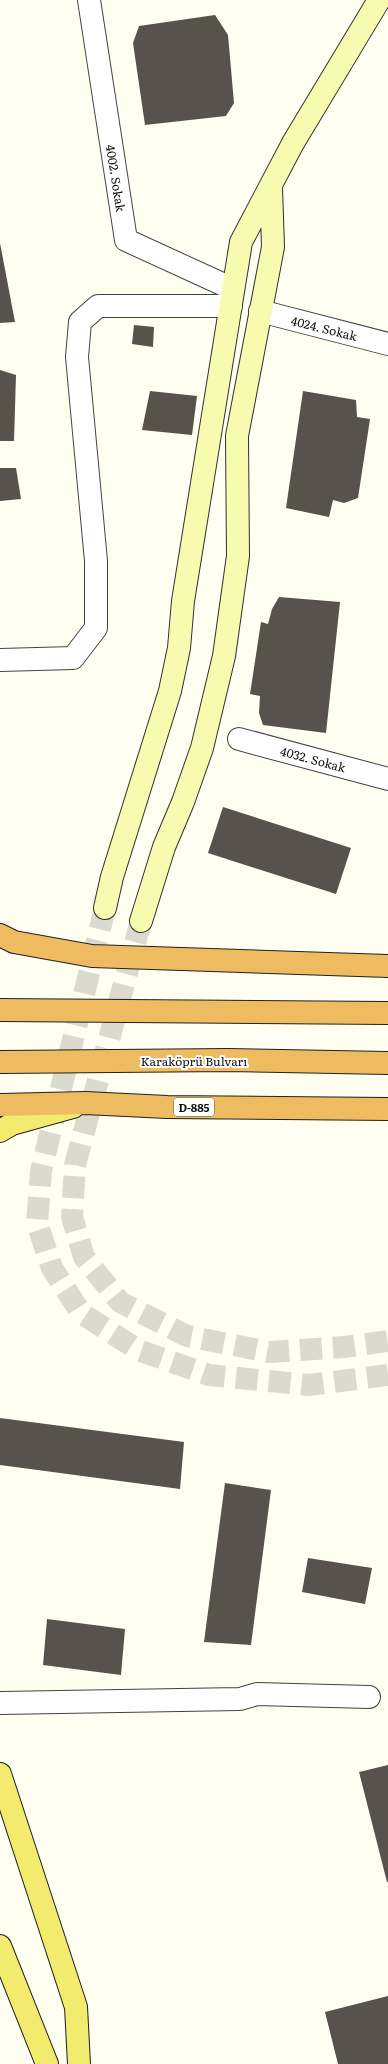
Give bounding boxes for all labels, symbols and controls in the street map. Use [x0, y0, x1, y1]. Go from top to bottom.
street label: 4002. Sokak [102, 143, 130, 214]
street label: 4024. Sokak [289, 311, 360, 345]
street label: 4032. Sokak [278, 742, 348, 777]
street label: Karaköprü Bulvarı [141, 1052, 247, 1070]
road number: D-885 [174, 1098, 214, 1116]

